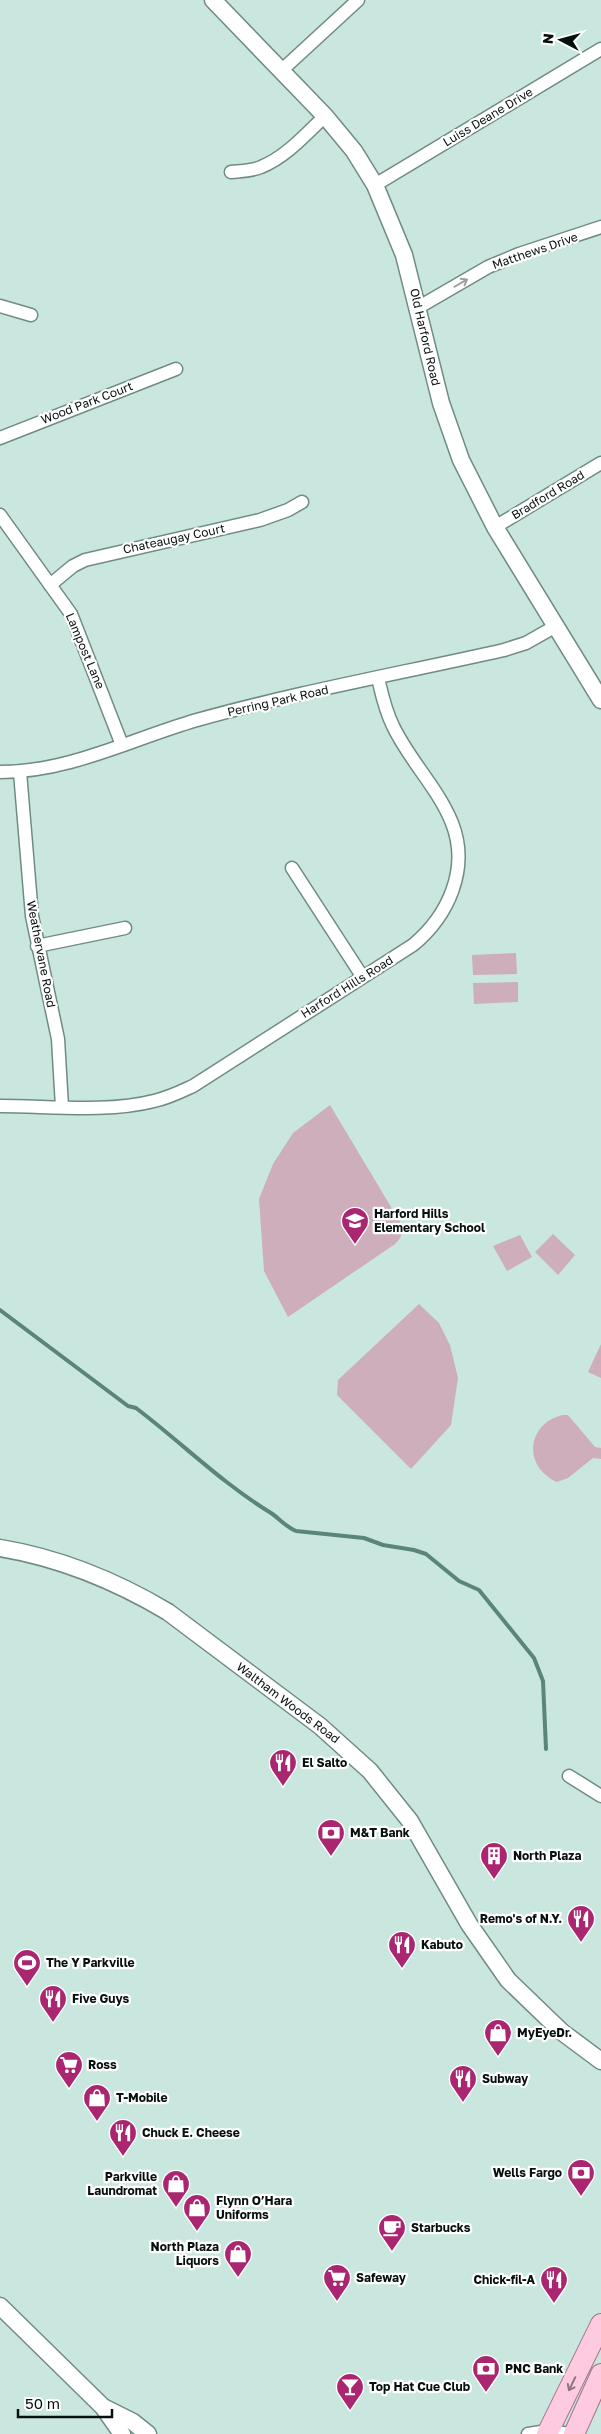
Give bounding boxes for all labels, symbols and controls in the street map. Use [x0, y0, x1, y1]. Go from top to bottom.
north arrow [536, 15, 586, 65]
text: N [539, 32, 557, 45]
street label: Luiss Deane Drive [440, 84, 535, 149]
street label: Matthews Drive [490, 229, 580, 272]
one-way arrow [454, 277, 468, 287]
street label: Old Harford Road [407, 287, 444, 387]
street label: Wood Park Court [39, 378, 135, 427]
street label: Bradford Road [508, 467, 587, 522]
street label: Chateaugay Court [121, 520, 227, 557]
street label: Lampost Lane [63, 611, 108, 691]
street label: Perring Park Road [226, 682, 330, 719]
street label: Weathervane Road [24, 899, 59, 1009]
street label: Harford Hills Road [298, 952, 396, 1021]
school or university icon: Harford Hills Elementary School [340, 1206, 370, 1245]
place label: Harford Hills Elementary School [374, 1206, 485, 1235]
street label: Waltham Woods Road [234, 1659, 343, 1746]
restaurant icon: El Salto [268, 1748, 298, 1787]
place label: El Salto [302, 1755, 347, 1770]
bank icon: M&T Bank [316, 1818, 346, 1857]
place label: M&T Bank [350, 1825, 410, 1840]
building icon: North Plaza [479, 1841, 509, 1880]
place label: North Plaza [513, 1848, 581, 1863]
restaurant icon: Remo's of N.Y. [566, 1904, 596, 1943]
place label: Remo's of N.Y. [480, 1911, 562, 1926]
restaurant icon: Kabuto [387, 1930, 417, 1969]
place label: Kabuto [421, 1937, 463, 1952]
sports icon: The Y Parkville [12, 1948, 42, 1987]
place label: The Y Parkville [46, 1955, 135, 1970]
restaurant icon: Five Guys [38, 1984, 68, 2023]
place label: Five Guys [72, 1991, 130, 2006]
shop icon: MyEyeDr. [483, 2018, 513, 2057]
place label: MyEyeDr. [517, 2025, 572, 2040]
supermarket icon: Ross [54, 2050, 84, 2089]
place label: Ross [88, 2057, 117, 2072]
restaurant icon: Subway [448, 2064, 478, 2103]
place label: Subway [482, 2071, 529, 2086]
shop icon: T-Mobile [82, 2083, 112, 2122]
place label: T-Mobile [116, 2090, 168, 2105]
restaurant icon: Chuck E. Cheese [108, 2118, 138, 2157]
place label: Chuck E. Cheese [142, 2125, 240, 2140]
bank icon: Wells Fargo [566, 2158, 596, 2197]
place label: Wells Fargo [493, 2165, 562, 2180]
place label: Parkville Laundromat [87, 2169, 157, 2198]
shop icon: Parkville Laundromat [161, 2169, 191, 2208]
shop icon: Flynn O’Hara Uniforms [182, 2193, 212, 2232]
place label: Flynn O’Hara Uniforms [216, 2193, 292, 2222]
cafe icon: Starbucks [377, 2213, 407, 2252]
place label: Starbucks [411, 2220, 471, 2235]
place label: North Plaza Liquors [151, 2239, 219, 2268]
shop icon: North Plaza Liquors [223, 2239, 253, 2278]
supermarket icon: Safeway [322, 2263, 352, 2302]
restaurant icon: Chick-fil-A [539, 2265, 569, 2304]
place label: Safeway [356, 2270, 407, 2285]
place label: Chick-fil-A [474, 2272, 535, 2287]
bank icon: PNC Bank [471, 2354, 501, 2393]
place label: PNC Bank [505, 2361, 563, 2376]
bar icon: Top Hat Cue Club [335, 2372, 365, 2411]
one-way arrow [567, 2376, 576, 2391]
place label: Top Hat Cue Club [369, 2379, 471, 2394]
scale bar [18, 2386, 111, 2418]
text: 50 m [25, 2394, 60, 2412]

